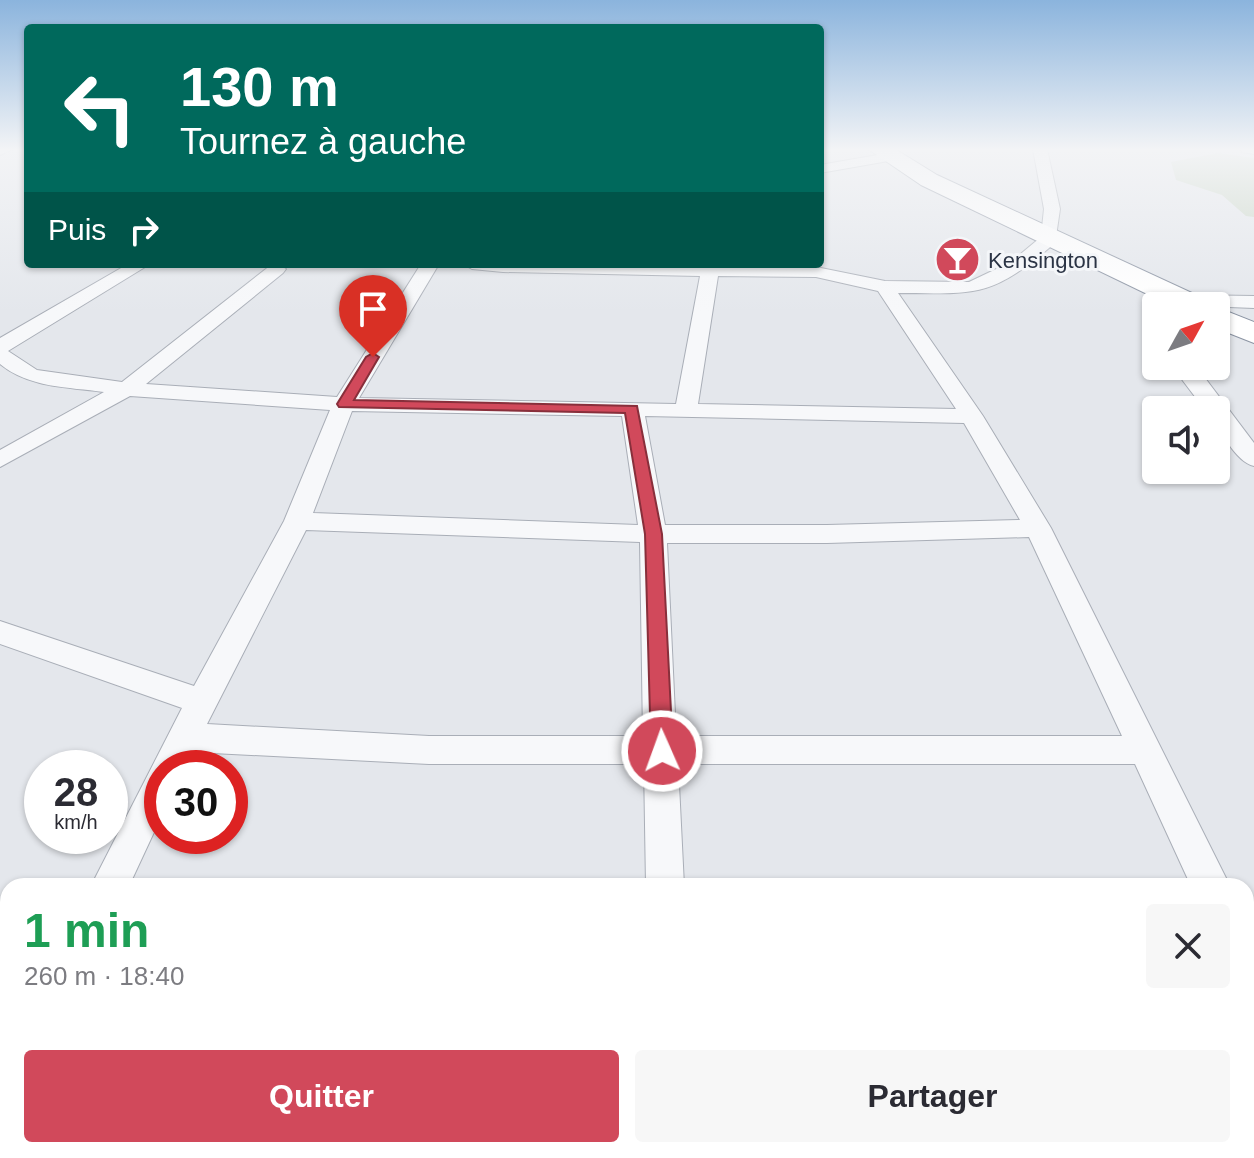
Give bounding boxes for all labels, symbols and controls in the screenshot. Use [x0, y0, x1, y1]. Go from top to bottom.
text: 130 m [180, 55, 339, 118]
icon: left [48, 56, 152, 160]
text: Tournez à gauche [180, 121, 466, 162]
icon: right [122, 208, 166, 252]
text: Puis [48, 213, 106, 246]
bar icon: Kensington [933, 236, 981, 284]
place label: Kensington [988, 248, 1098, 273]
pin [339, 275, 407, 357]
icon: arrive [351, 287, 395, 331]
north arrow [1142, 292, 1230, 380]
map controls [1142, 292, 1230, 484]
button: sound [1142, 396, 1230, 484]
position arrow [620, 709, 704, 793]
speed limit sign: 30 [144, 750, 248, 854]
text: 28 [54, 770, 98, 814]
text: km/h [54, 811, 98, 833]
text: 1 min [24, 904, 149, 957]
button: close [1146, 904, 1230, 988]
text: 260 m · 18:40 [24, 961, 184, 991]
button: Quitter [24, 1050, 619, 1142]
button: Partager [635, 1050, 1230, 1142]

